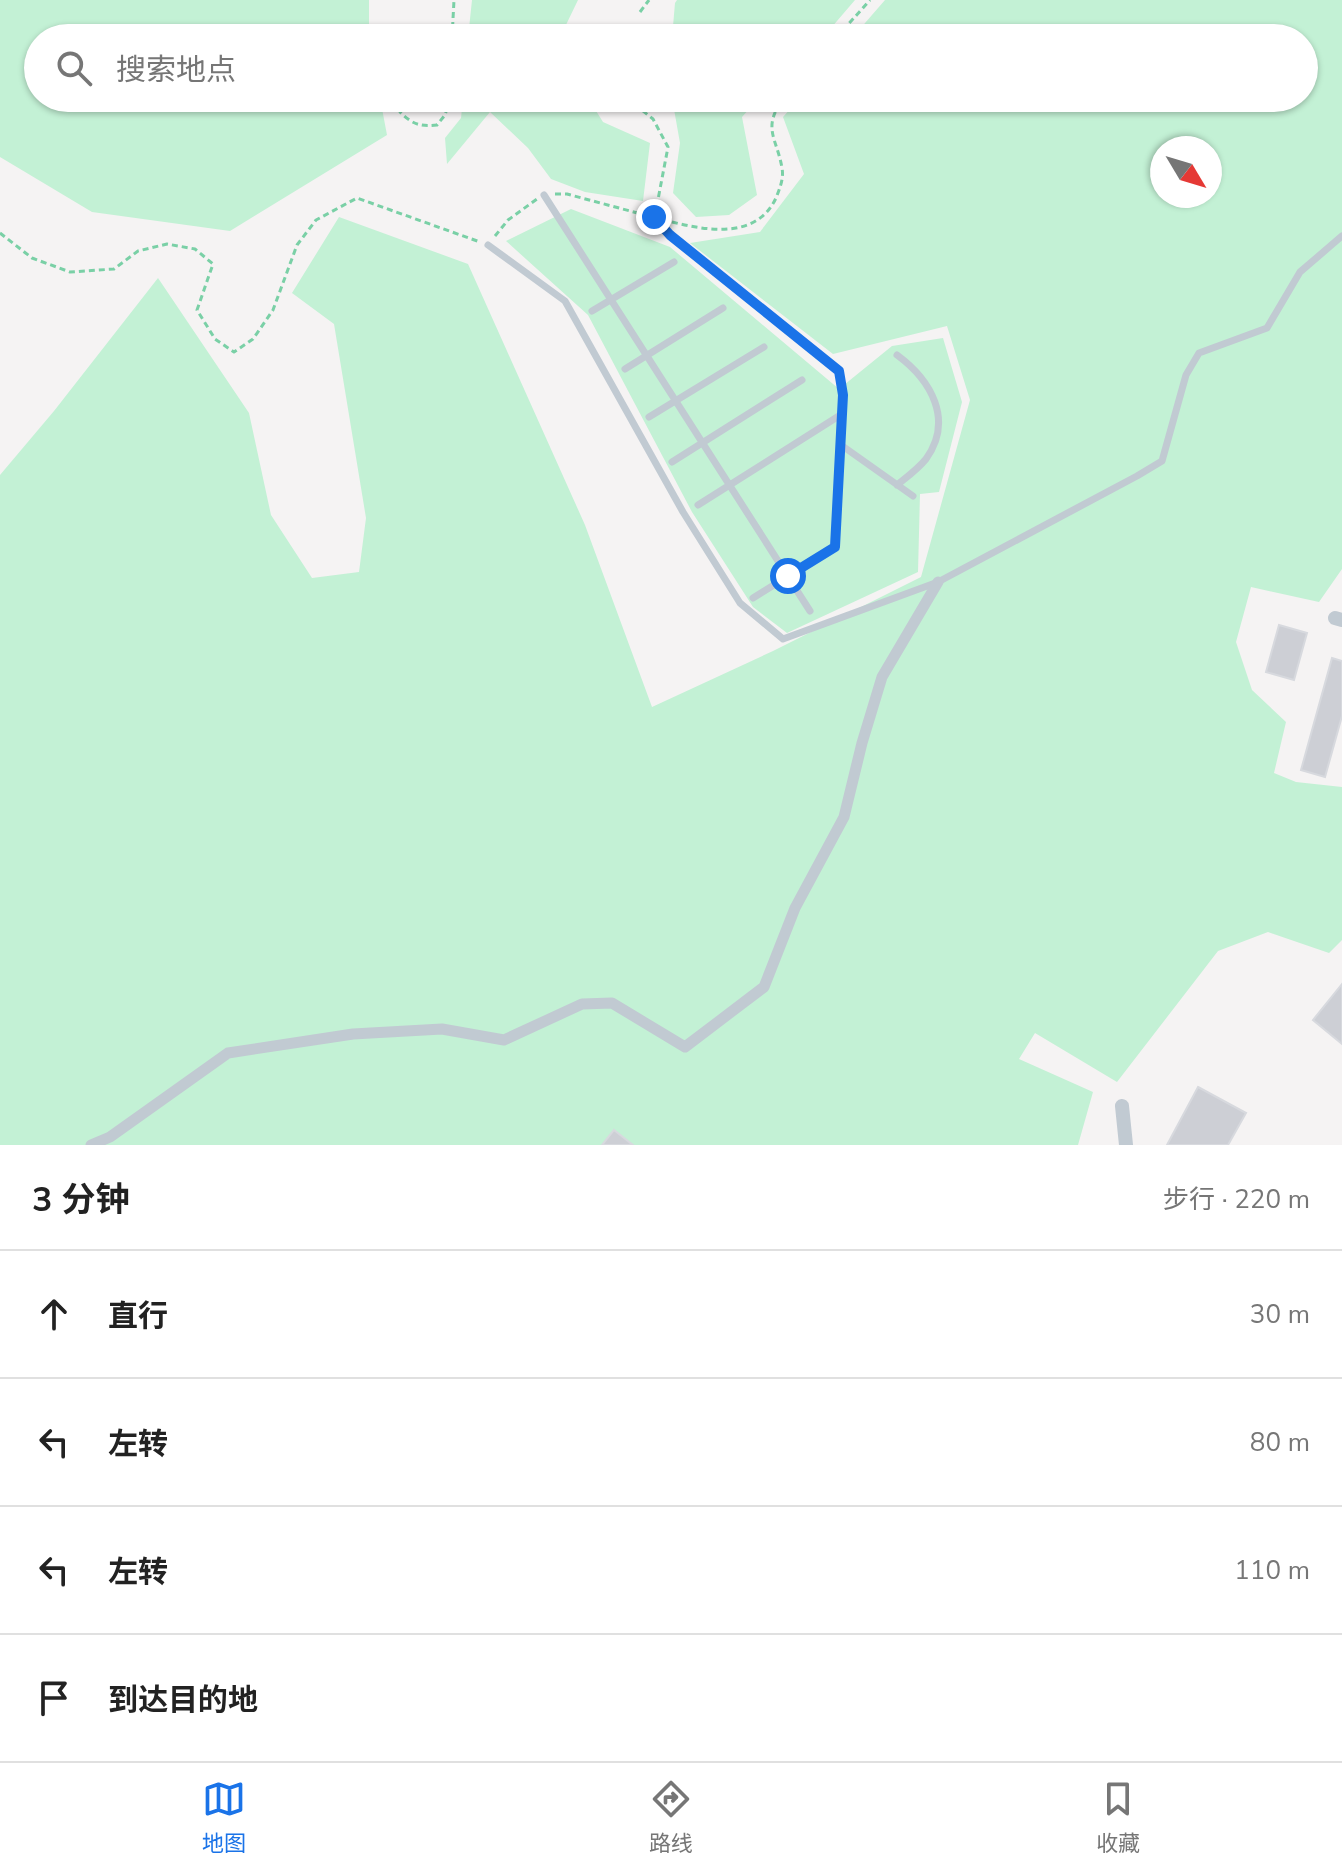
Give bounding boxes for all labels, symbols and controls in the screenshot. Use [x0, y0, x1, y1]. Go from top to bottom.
search box [24, 24, 1318, 112]
icon: search [52, 46, 96, 90]
text: 搜索地点 [116, 50, 236, 91]
north arrow [1150, 136, 1222, 208]
route end [636, 199, 672, 235]
route start [770, 558, 806, 594]
text: 3 分钟 [32, 1177, 130, 1223]
text: 步行 · 220 m [1163, 1182, 1310, 1217]
icon: ahead [32, 1292, 76, 1336]
text: 直行 [108, 1296, 168, 1337]
text: 30 m [1250, 1297, 1310, 1332]
icon: left [32, 1420, 76, 1464]
text: 左转 [108, 1424, 168, 1465]
text: 80 m [1250, 1425, 1310, 1460]
icon: left [32, 1548, 76, 1592]
text: 左转 [108, 1552, 168, 1593]
text: 110 m [1234, 1553, 1310, 1588]
icon: arrive [32, 1676, 76, 1720]
text: 到达目的地 [108, 1680, 258, 1721]
tab: 地图 [202, 1777, 246, 1859]
tab: 路线 [649, 1777, 693, 1859]
tab: 收藏 [1096, 1777, 1140, 1859]

